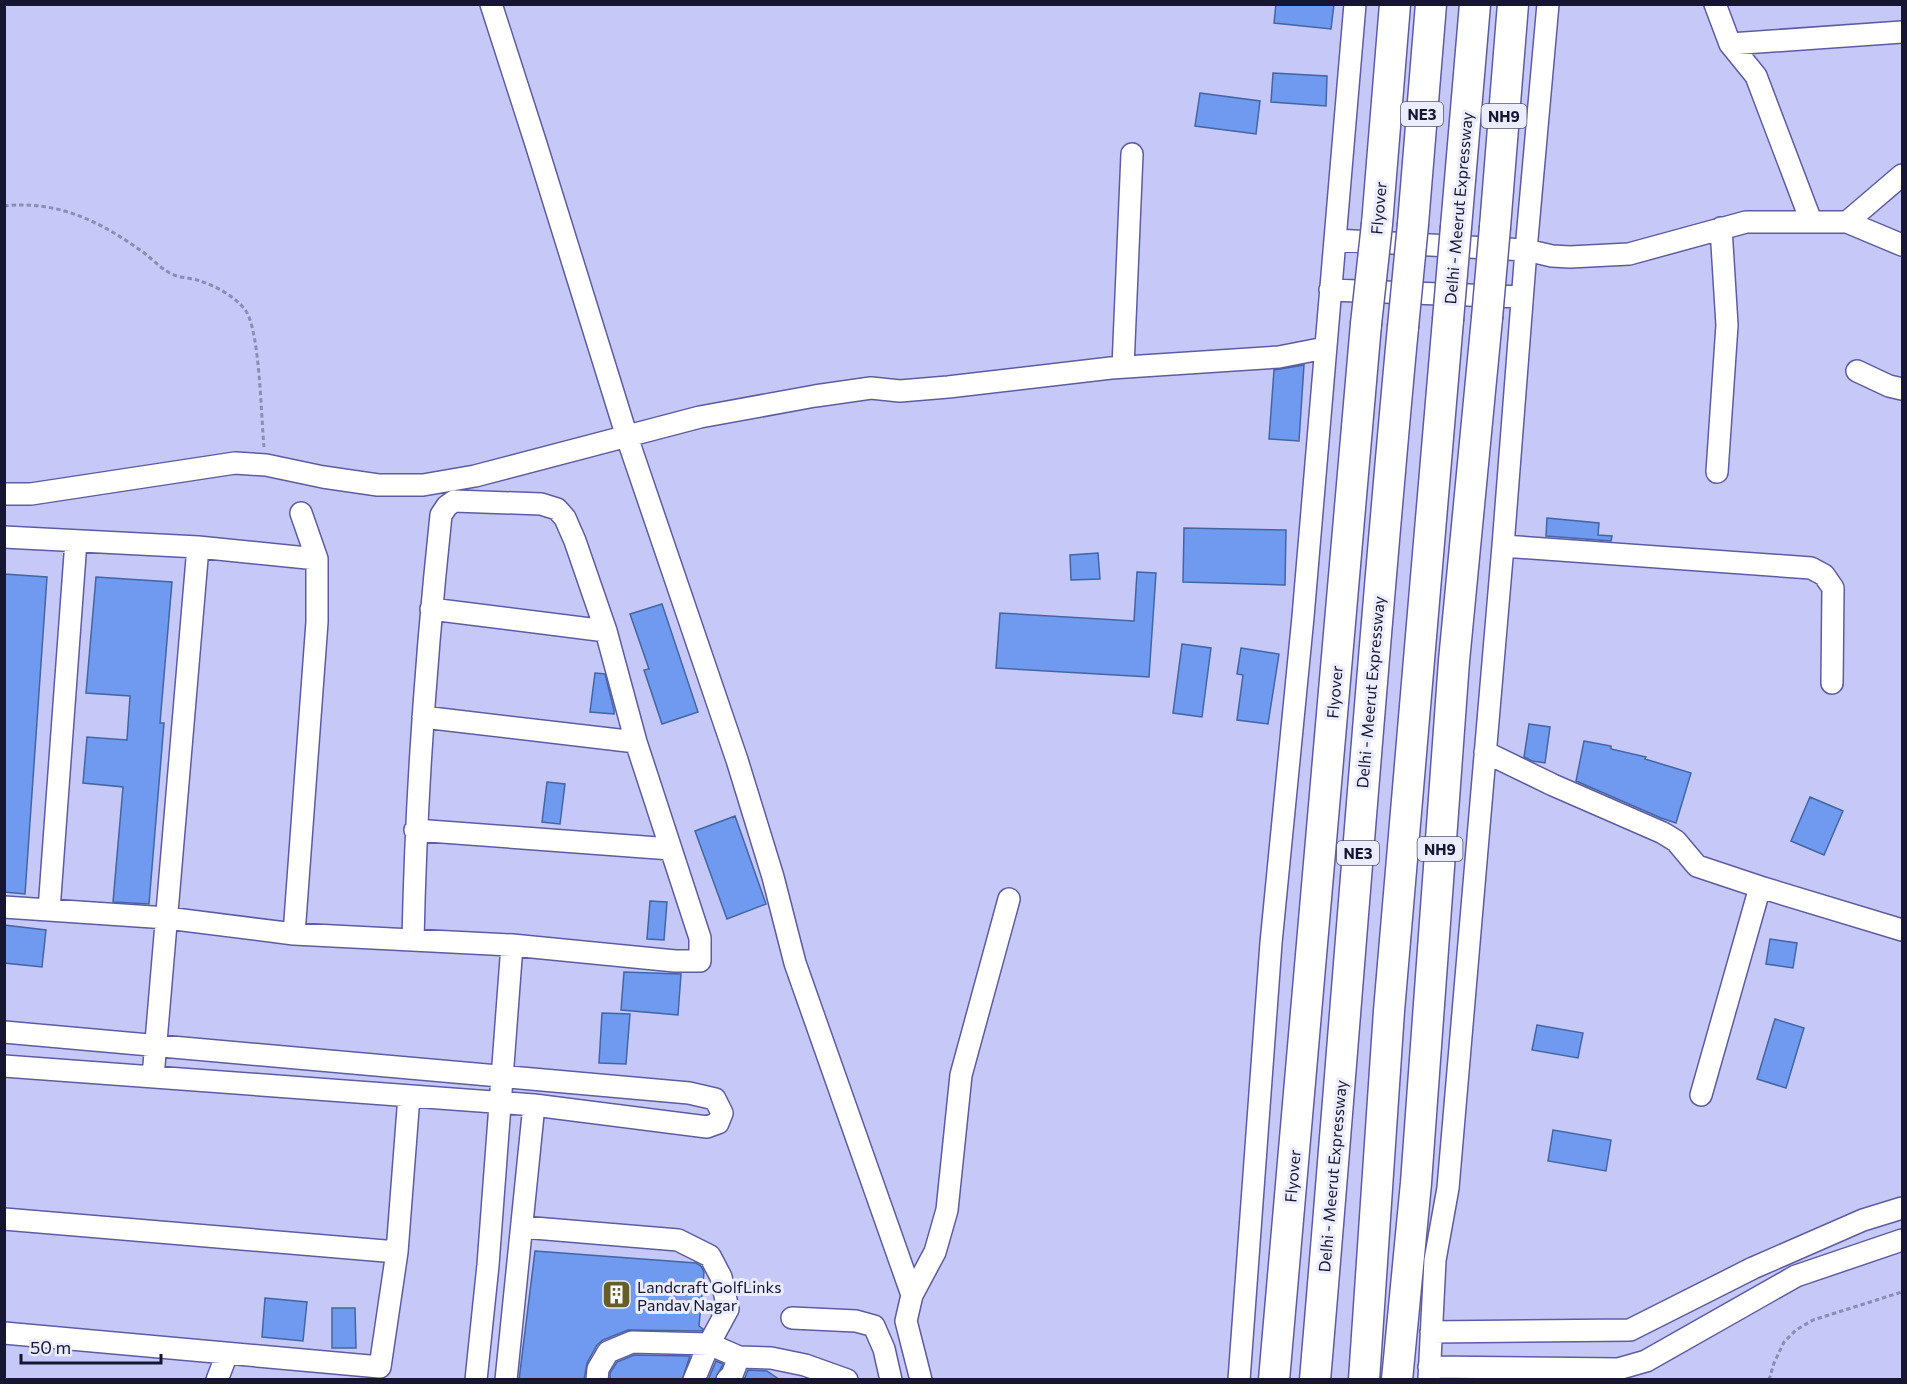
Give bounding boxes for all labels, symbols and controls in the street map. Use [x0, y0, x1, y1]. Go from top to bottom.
road number: NE3 [1401, 102, 1443, 126]
road number: NH9 [1482, 104, 1526, 128]
street label: Delhi - Meerut Expressway [1440, 111, 1476, 305]
street label: Flyover [1366, 180, 1390, 235]
street label: Delhi - Meerut Expressway [1352, 595, 1388, 789]
street label: Flyover [1322, 664, 1346, 719]
road number: NH9 [1418, 837, 1462, 861]
road number: NE3 [1337, 841, 1379, 865]
street label: Delhi - Meerut Expressway [1314, 1079, 1350, 1273]
street label: Flyover [1280, 1148, 1304, 1203]
place label: Landcraft GolfLinks Pandav Nagar [637, 1277, 781, 1314]
building icon: Landcraft GolfLinks Pandav Nagar [600, 1279, 632, 1311]
scale bar [21, 1327, 160, 1365]
text: 50 m [30, 1336, 71, 1358]

